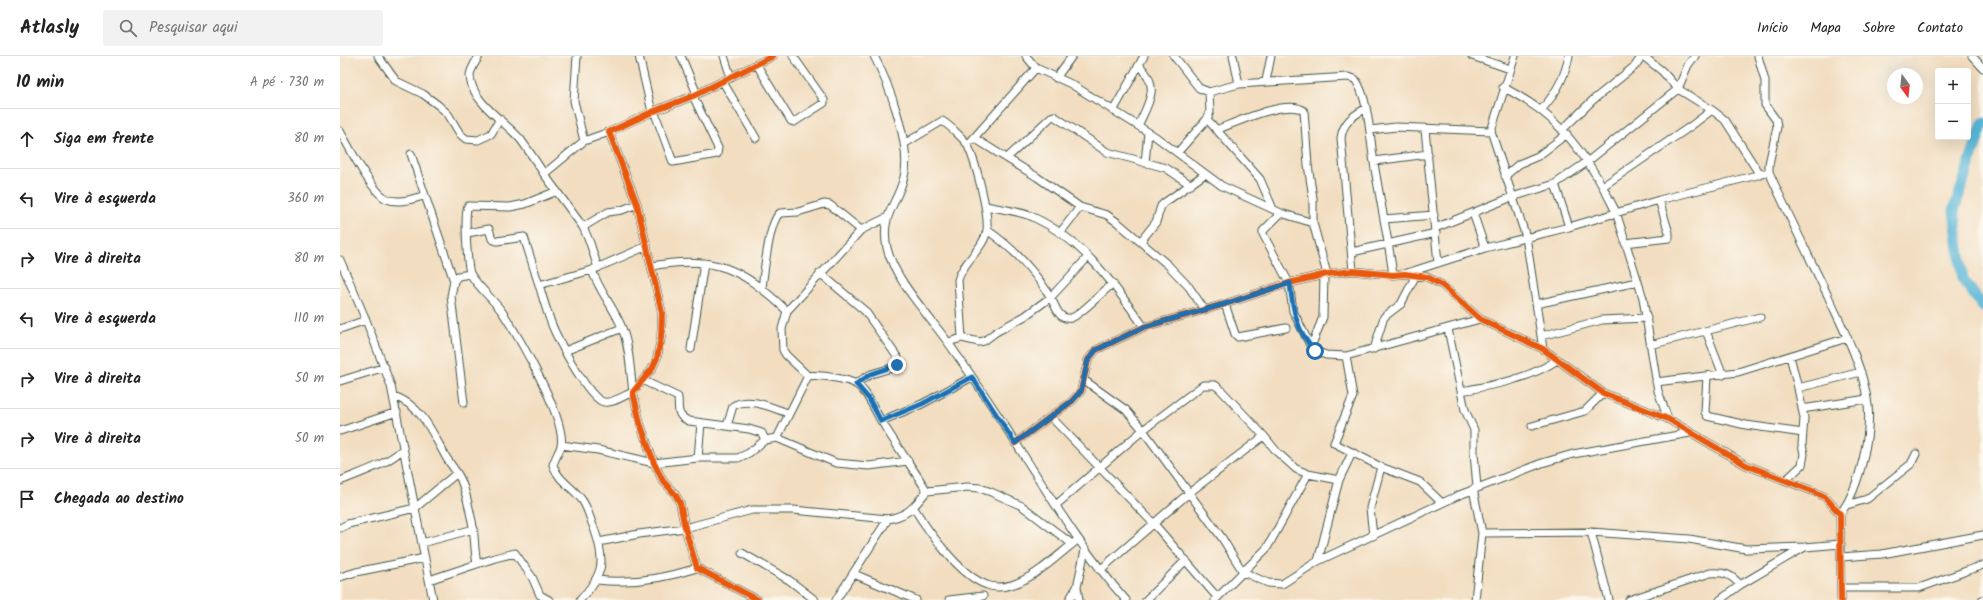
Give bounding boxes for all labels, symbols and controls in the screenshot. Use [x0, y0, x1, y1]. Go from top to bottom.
search box [103, 10, 383, 46]
text: Atlasly [20, 13, 79, 43]
text: Pesquisar aqui [149, 16, 238, 40]
icon: search [117, 17, 139, 39]
text: Início [1757, 17, 1788, 39]
text: Mapa [1810, 17, 1841, 39]
text: Sobre [1863, 17, 1895, 39]
text: Contato [1917, 17, 1963, 39]
north arrow [1887, 68, 1923, 104]
map controls [1935, 68, 1971, 140]
button: + [1935, 68, 1971, 104]
text: 10 min [16, 69, 64, 96]
text: A pé · 730 m [250, 72, 324, 93]
button: − [1935, 104, 1971, 140]
text: Siga em frente [54, 127, 154, 151]
icon: ahead [16, 128, 38, 150]
text: 80 m [294, 128, 324, 149]
text: Vire à esquerda [54, 187, 156, 211]
icon: left [16, 188, 38, 210]
text: 360 m [287, 188, 324, 209]
text: Vire à direita [54, 247, 141, 271]
icon: right [16, 248, 38, 270]
text: 80 m [294, 248, 324, 269]
text: Vire à esquerda [54, 307, 156, 331]
icon: left [16, 308, 38, 330]
text: 110 m [294, 308, 324, 329]
route start [1306, 342, 1324, 360]
route end [888, 356, 906, 374]
text: Vire à direita [54, 367, 141, 391]
icon: right [16, 368, 38, 390]
text: 50 m [295, 368, 324, 389]
text: Vire à direita [54, 427, 141, 451]
icon: right [16, 428, 38, 450]
text: 50 m [295, 428, 324, 449]
text: Chegada ao destino [54, 487, 184, 511]
icon: arrive [16, 488, 38, 510]

